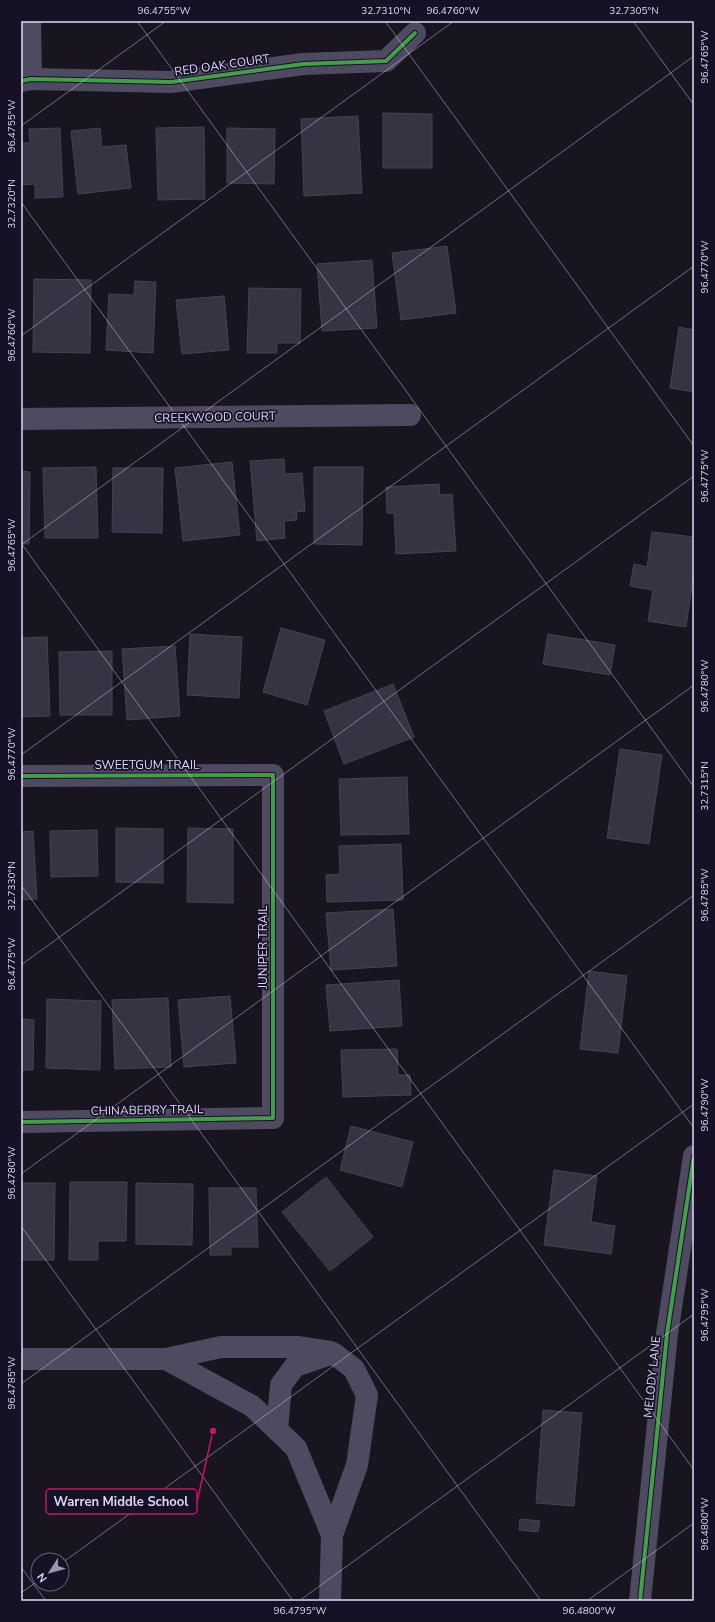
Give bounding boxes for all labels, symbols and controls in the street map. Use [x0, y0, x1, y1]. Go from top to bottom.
text: 96.4755°W [137, 4, 191, 18]
text: 32.7310°N [361, 4, 411, 18]
text: 96.4760°W [426, 4, 480, 18]
text: 32.7305°N [609, 4, 659, 18]
text: 96.4765°W [698, 30, 712, 84]
street label: RED OAK COURT [173, 50, 271, 80]
text: 96.4755°W [5, 99, 19, 153]
text: 32.7320°N [5, 179, 19, 229]
text: 96.4770°W [698, 240, 712, 294]
text: 96.4760°W [5, 308, 19, 362]
street label: CREEKWOOD COURT [154, 408, 277, 426]
text: 96.4775°W [698, 449, 712, 503]
text: 96.4765°W [5, 518, 19, 572]
text: 96.4780°W [698, 659, 712, 713]
text: 96.4770°W [5, 727, 19, 781]
street label: SWEETGUM TRAIL [94, 757, 200, 773]
text: 32.7315°N [698, 761, 712, 811]
text: 32.7330°N [5, 861, 19, 911]
text: 96.4785°W [698, 868, 712, 922]
street label: JUNIPER TRAIL [255, 905, 271, 990]
text: 96.4775°W [5, 937, 19, 991]
text: 96.4790°W [698, 1078, 712, 1132]
street label: CHINABERRY TRAIL [91, 1101, 204, 1119]
text: 96.4780°W [5, 1146, 19, 1200]
text: 96.4795°W [698, 1288, 712, 1342]
street label: MELODY LANE [640, 1335, 664, 1419]
text: 96.4785°W [5, 1356, 19, 1410]
callout: Warren Middle School [46, 1489, 197, 1514]
text: Warren Middle School [54, 1493, 189, 1511]
text: 96.4800°W [698, 1497, 712, 1551]
north arrow [30, 1552, 70, 1592]
text: N [34, 1570, 51, 1585]
text: 96.4795°W [273, 1604, 327, 1618]
text: 96.4800°W [562, 1604, 616, 1618]

